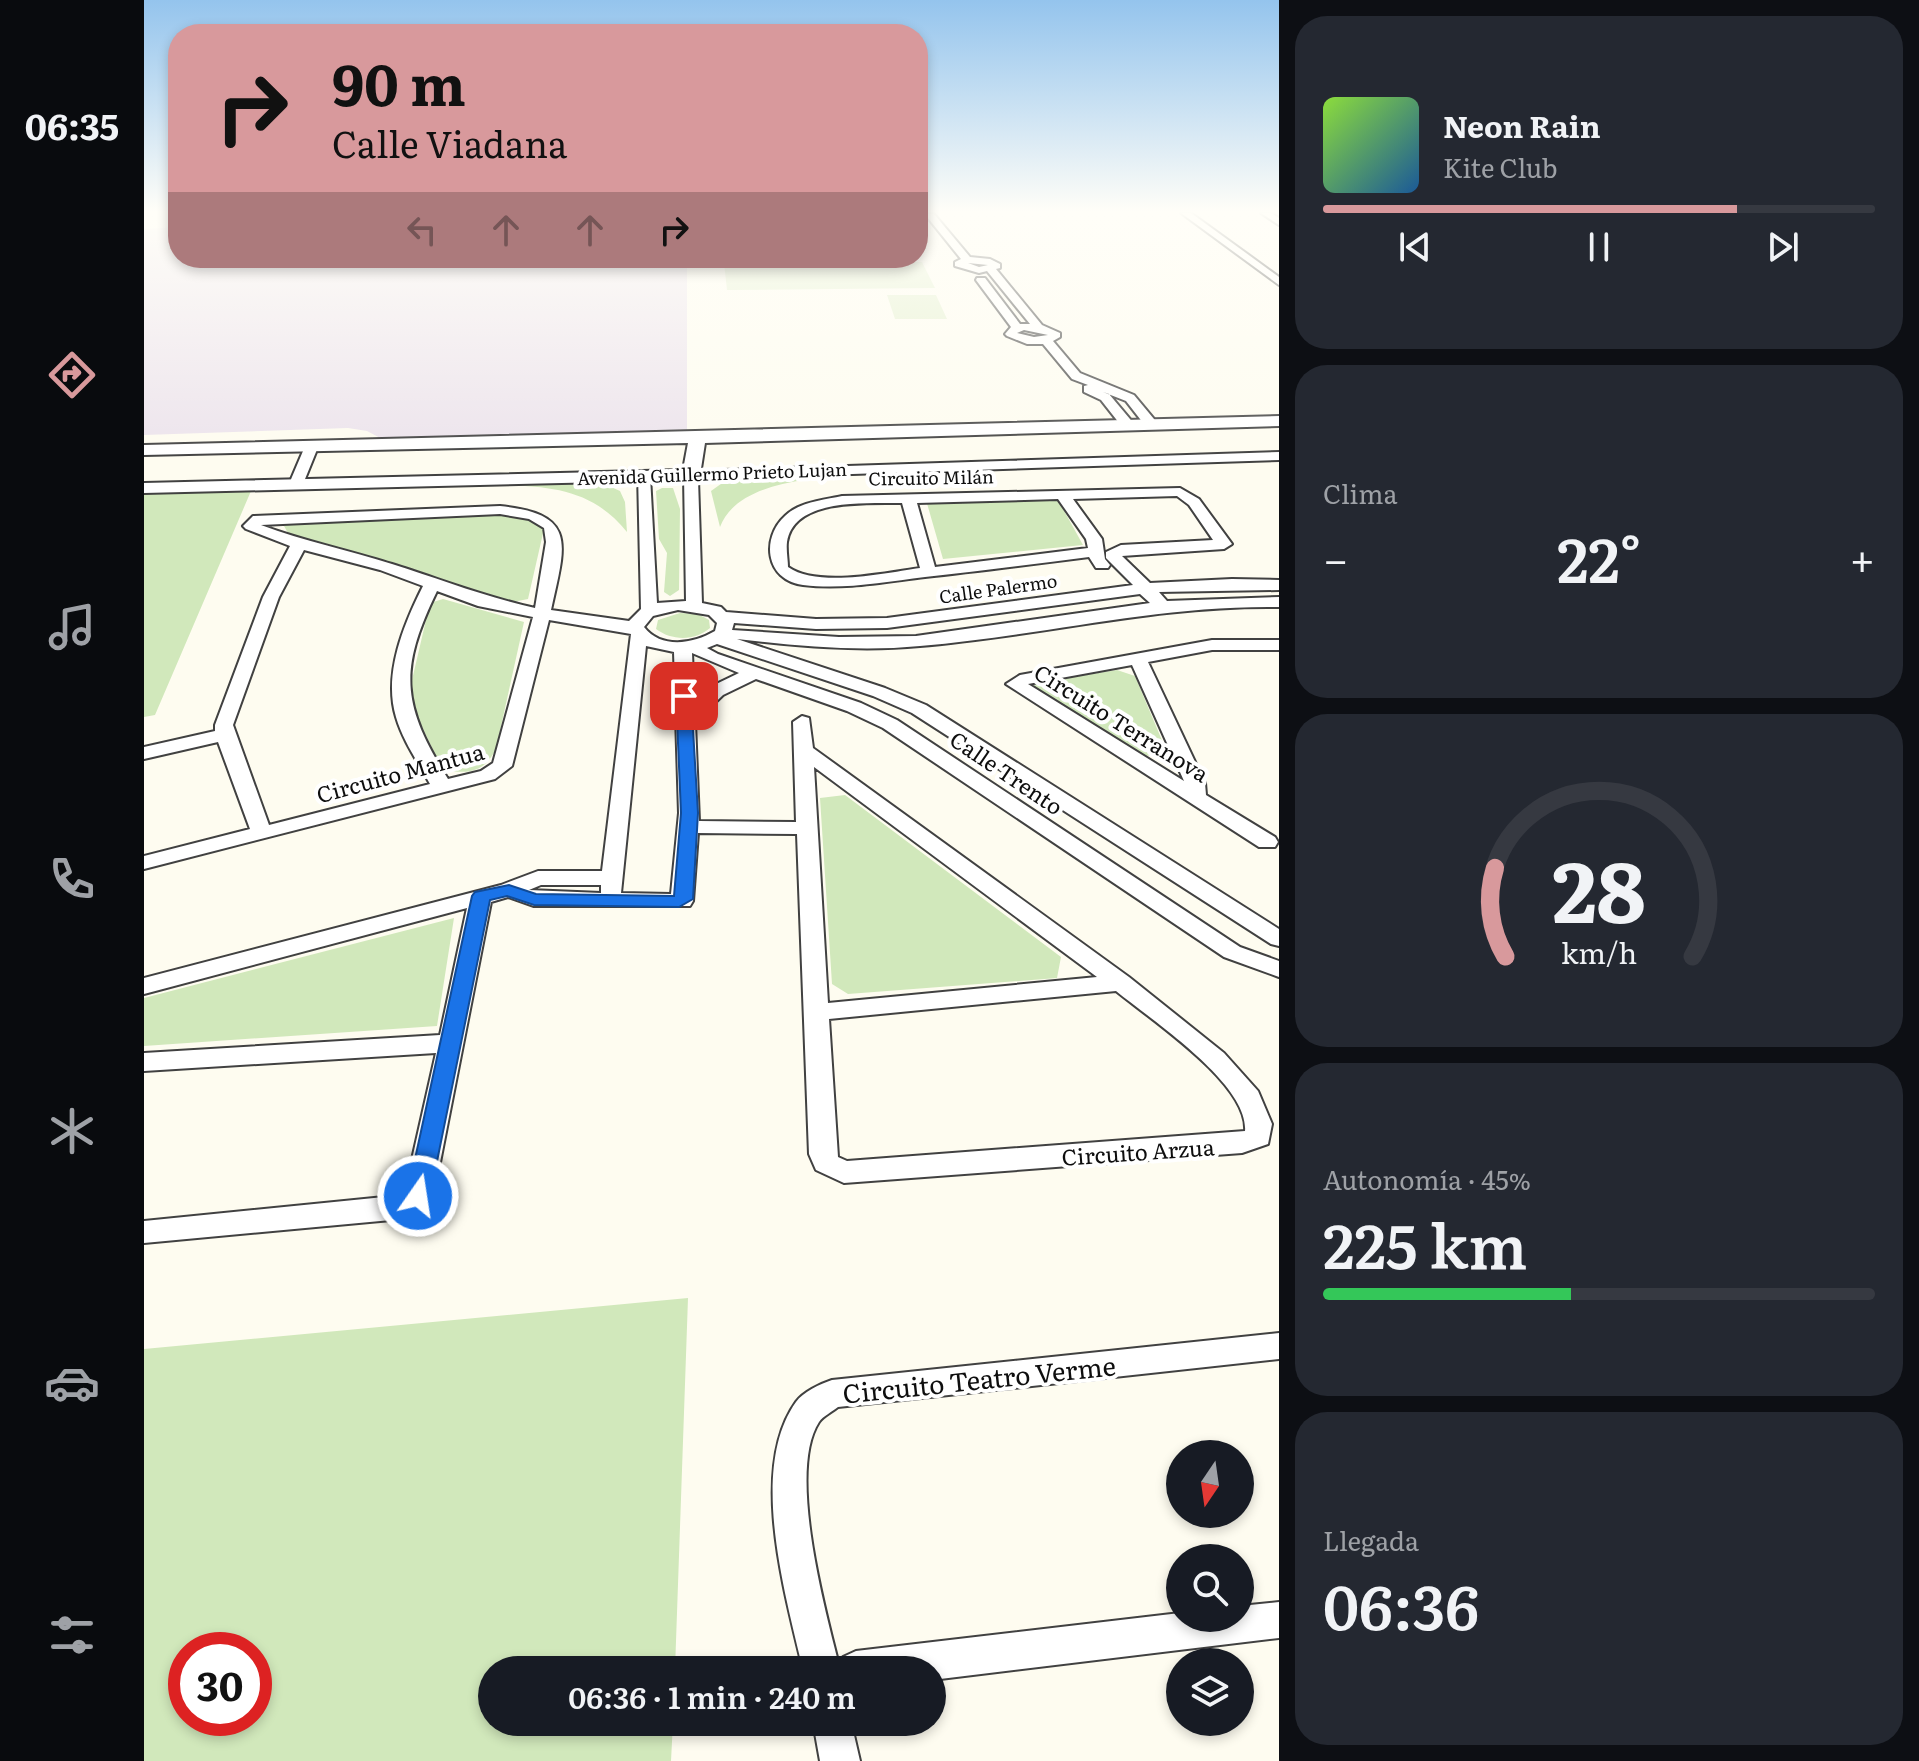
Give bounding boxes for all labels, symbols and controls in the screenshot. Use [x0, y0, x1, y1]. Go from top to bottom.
text: 90 m [332, 40, 466, 123]
icon: right [200, 56, 304, 160]
text: 06:35 [25, 98, 119, 151]
text: Neon Rain [1443, 103, 1601, 147]
text: Calle Viadana [332, 116, 567, 169]
text: Kite Club [1443, 147, 1558, 186]
icon: left [400, 208, 444, 252]
icon: ahead [484, 208, 528, 252]
icon: ahead [568, 208, 612, 252]
icon: right [652, 208, 696, 252]
icon: previous [1393, 225, 1437, 269]
icon: pause [1577, 225, 1621, 269]
icon: next [1761, 225, 1805, 269]
icon: directions [44, 347, 100, 403]
street label: Avenida Guillermo Prieto Lujan [577, 455, 848, 491]
street label: Circuito Milán [868, 462, 994, 492]
text: Clima [1323, 473, 1398, 512]
text: 22° [1557, 512, 1641, 601]
text: − [1323, 524, 1349, 590]
text: + [1849, 524, 1875, 590]
street label: Calle Palermo [937, 566, 1059, 610]
icon: music [44, 599, 100, 655]
street label: Circuito Terranova [1028, 655, 1216, 789]
pin [650, 662, 718, 730]
icon: arrive [662, 674, 706, 718]
street label: Calle Trento [944, 722, 1070, 822]
street label: Circuito Mantua [313, 734, 488, 810]
text: 28 [1552, 824, 1646, 948]
icon: phone [44, 851, 100, 907]
text: km/h [1561, 930, 1637, 973]
icon: climate [44, 1103, 100, 1159]
street label: Circuito Arzua [1060, 1129, 1216, 1173]
position arrow [376, 1154, 460, 1238]
text: Autonomía · 45% [1323, 1159, 1531, 1198]
text: 225 km [1323, 1198, 1527, 1287]
street label: Circuito Teatro Verme [841, 1344, 1117, 1412]
icon: car [44, 1355, 100, 1411]
north arrow [1166, 1440, 1254, 1528]
map controls [1166, 1440, 1254, 1736]
text: Llegada [1323, 1520, 1419, 1559]
button: search [1166, 1544, 1254, 1632]
text: 06:36 [1323, 1559, 1479, 1648]
icon: filters [44, 1607, 100, 1663]
speed limit sign: 30 [168, 1632, 272, 1736]
button: layers [1166, 1648, 1254, 1736]
text: 06:36 · 1 min · 240 m [568, 1674, 856, 1718]

